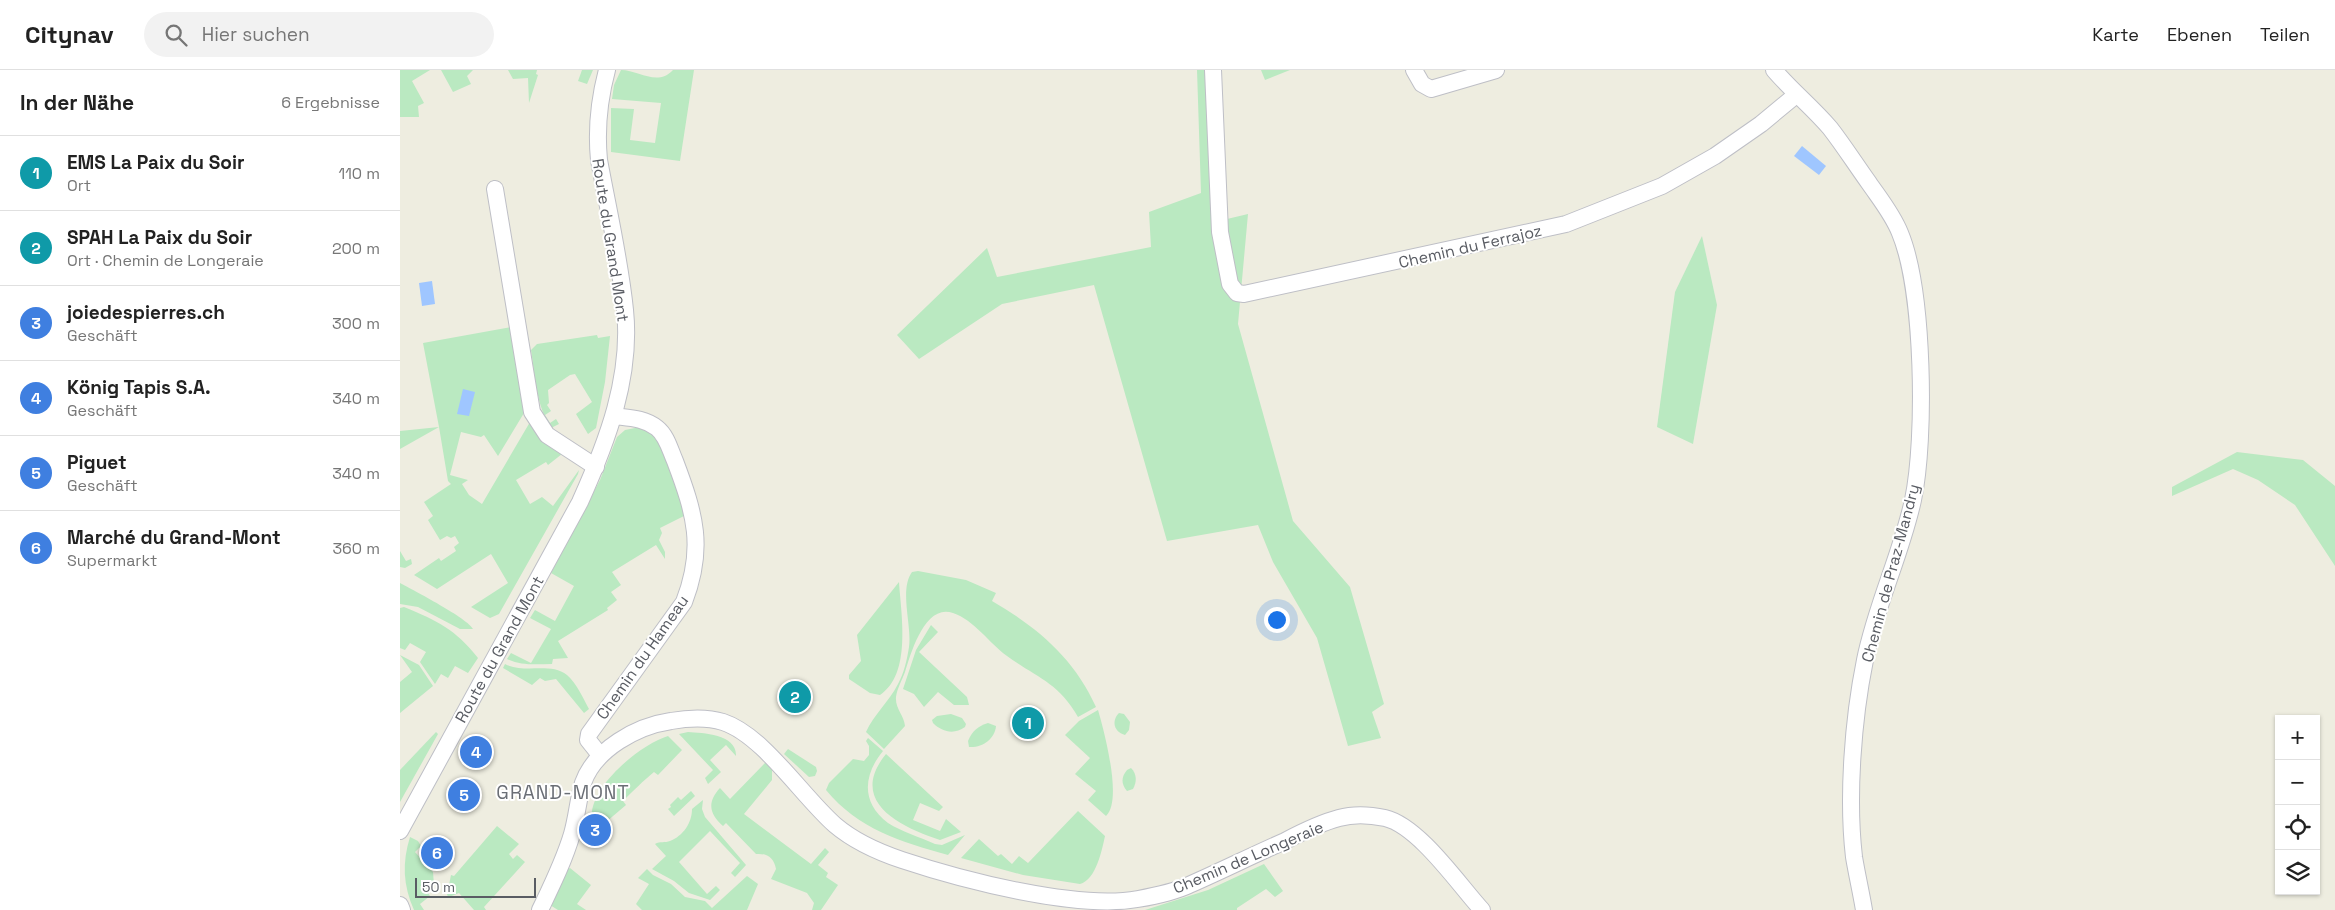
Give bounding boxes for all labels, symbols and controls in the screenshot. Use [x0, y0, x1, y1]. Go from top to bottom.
search box [144, 12, 494, 57]
text: Citynav [25, 19, 114, 50]
icon: search [162, 21, 190, 49]
text: Hier suchen [202, 22, 310, 47]
text: Karte [2092, 23, 2139, 46]
text: Ebenen [2167, 23, 2232, 46]
text: Teilen [2260, 23, 2310, 46]
text: In der Nähe [20, 89, 134, 116]
text: 6 Ergebnisse [281, 92, 380, 113]
text: EMS La Paix du Soir [67, 150, 245, 175]
street label: Route du Grand Mont [587, 157, 634, 323]
text: 1 [32, 163, 40, 184]
text: 110 m [338, 163, 380, 184]
text: Ort [67, 175, 91, 196]
street label: Chemin du Ferrajoz [1396, 220, 1544, 273]
text: SPAH La Paix du Soir [67, 225, 252, 250]
text: 2 [31, 238, 41, 259]
text: 200 m [332, 238, 380, 259]
text: Ort · Chemin de Longeraie [67, 250, 264, 271]
text: joiedespierres.ch [67, 300, 225, 325]
text: 3 [31, 313, 41, 334]
text: 300 m [332, 313, 380, 334]
text: Geschäft [67, 325, 138, 346]
text: König Tapis S.A. [67, 375, 211, 400]
text: 4 [31, 388, 41, 409]
text: 340 m [332, 388, 380, 409]
text: Geschäft [67, 400, 138, 421]
text: Piguet [67, 450, 127, 475]
text: 5 [31, 463, 41, 484]
text: 340 m [332, 463, 380, 484]
text: Geschäft [67, 475, 138, 496]
street label: Chemin de Praz-Mandry [1857, 482, 1924, 665]
text: Marché du Grand-Mont [67, 525, 281, 550]
text: 6 [31, 538, 41, 559]
text: 360 m [332, 538, 380, 559]
text: Supermarkt [67, 550, 157, 571]
street label: Route du Grand Mont [450, 572, 549, 727]
street label: Chemin du Hameau [592, 591, 693, 724]
your location [1264, 607, 1290, 633]
pin: 2 [779, 678, 811, 716]
pin: 1 [1012, 704, 1044, 742]
map controls [2275, 715, 2320, 895]
button: + [2275, 715, 2320, 760]
pin: 4 [460, 733, 492, 771]
button: − [2275, 760, 2320, 805]
pin: 5 [448, 776, 480, 814]
district label: GRAND-MONT [496, 780, 630, 805]
button: locate [2275, 805, 2320, 850]
pin: 3 [579, 811, 611, 849]
street label: Chemin de Longeraie [1170, 816, 1327, 899]
pin: 6 [421, 834, 453, 872]
button: layers [2275, 850, 2320, 895]
scale bar [415, 875, 536, 898]
text: 50 m [422, 878, 455, 896]

